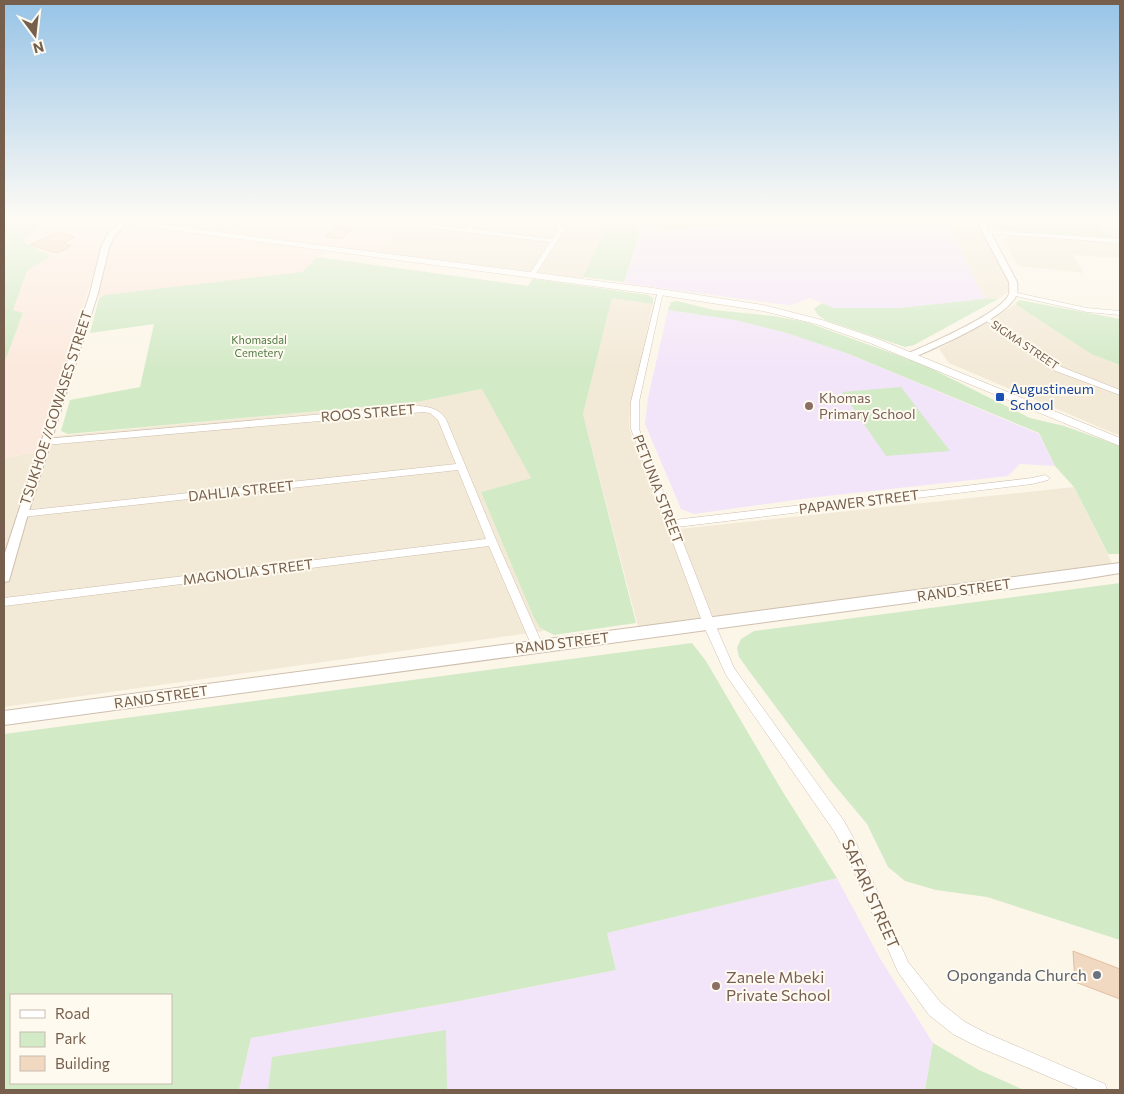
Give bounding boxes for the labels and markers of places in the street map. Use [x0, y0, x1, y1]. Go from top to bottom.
place label: Augustineum School [1010, 380, 1094, 413]
place label: Khomas Primary School [819, 389, 915, 422]
marker: Augustineum School [994, 391, 1006, 403]
marker: Khomas Primary School [803, 400, 815, 412]
place label: Oponganda Church [947, 965, 1087, 984]
place label: Zanele Mbeki Private School [726, 967, 831, 1004]
marker: Oponganda Church [1091, 969, 1103, 981]
marker: Zanele Mbeki Private School [710, 980, 722, 992]

